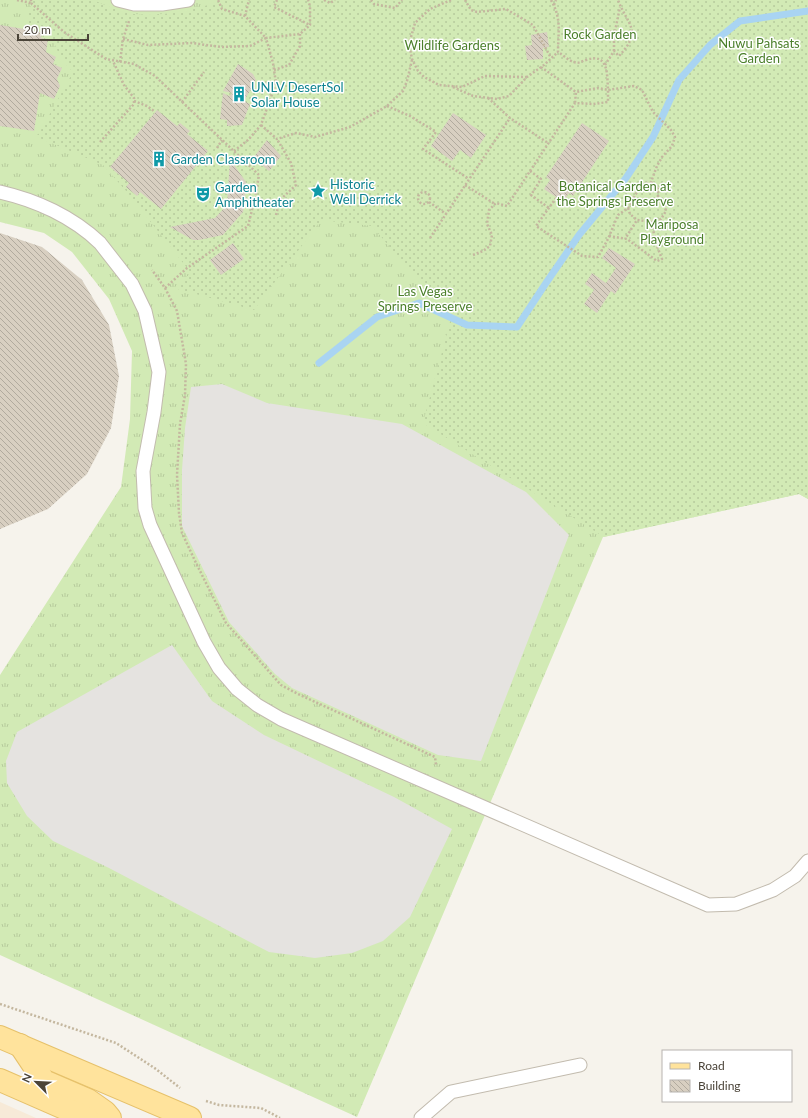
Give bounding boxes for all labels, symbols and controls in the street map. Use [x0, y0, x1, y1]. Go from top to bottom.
scale bar [18, 16, 88, 42]
text: 20 m [24, 22, 51, 37]
park label: Rock Garden [563, 26, 637, 42]
park label: Nuwu Pahsats Garden [718, 35, 800, 66]
park label: Wildlife Gardens [404, 37, 500, 53]
place label: UNLV DesertSol Solar House [251, 79, 344, 110]
building icon: UNLV DesertSol Solar House [230, 85, 248, 103]
building icon: Garden Classroom [150, 150, 168, 168]
place label: Garden Classroom [171, 151, 276, 167]
place label: Historic Well Derrick [330, 176, 402, 207]
park label: Botanical Garden at the Springs Preserve [557, 178, 674, 209]
place label: Garden Amphitheater [215, 179, 294, 210]
place icon: Historic Well Derrick [309, 182, 327, 200]
theatre icon: Garden Amphitheater [194, 185, 212, 203]
park label: Mariposa Playground [640, 216, 704, 247]
park label: Las Vegas Springs Preserve [378, 283, 472, 314]
legend [662, 1050, 792, 1102]
text: Road [698, 1058, 725, 1073]
north arrow [16, 1062, 56, 1102]
text: N [19, 1071, 34, 1084]
text: Building [698, 1078, 741, 1093]

